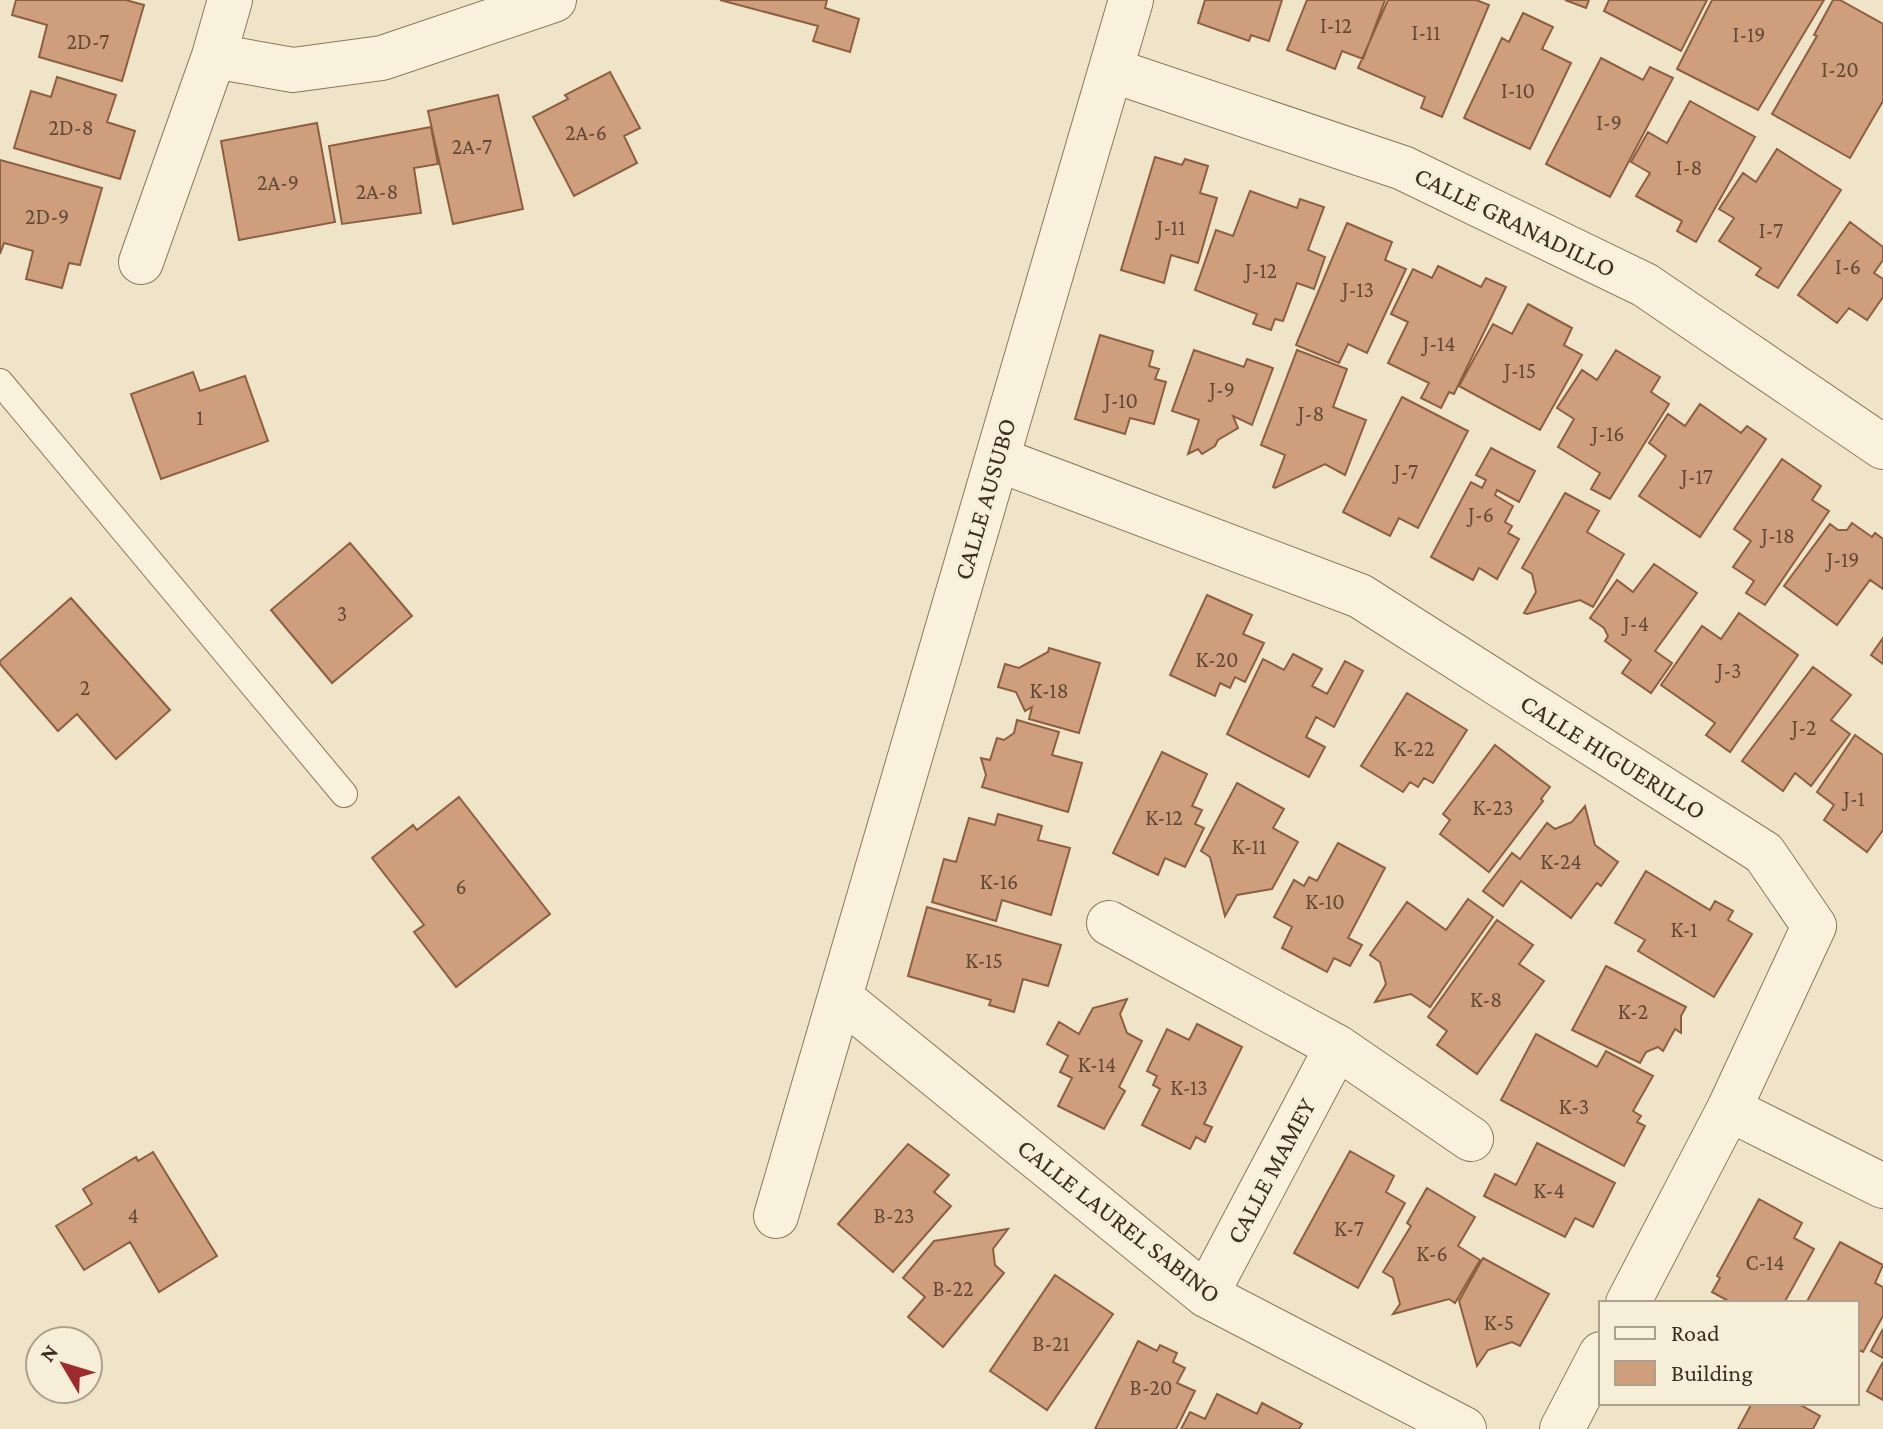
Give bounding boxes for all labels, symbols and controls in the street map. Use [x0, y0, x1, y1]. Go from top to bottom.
house number: I-12 [1320, 13, 1352, 38]
house number: I-11 [1412, 20, 1440, 45]
house number: I-19 [1733, 22, 1765, 47]
house number: 2D-7 [67, 29, 109, 54]
house number: I-20 [1821, 57, 1859, 82]
house number: I-10 [1501, 78, 1535, 103]
house number: I-9 [1596, 110, 1622, 135]
house number: 2D-8 [48, 115, 94, 140]
house number: 2A-6 [565, 120, 607, 145]
house number: 2A-7 [452, 134, 492, 159]
house number: I-8 [1676, 155, 1702, 180]
street label: CALLE GRANADILLO [1410, 161, 1620, 283]
house number: 2A-9 [257, 170, 299, 195]
house number: 2A-8 [356, 179, 398, 204]
house number: 2D-9 [25, 204, 69, 229]
house number: J-11 [1155, 215, 1185, 240]
house number: I-7 [1759, 218, 1783, 243]
house number: I-6 [1835, 254, 1861, 279]
house number: J-12 [1243, 258, 1277, 283]
house number: J-13 [1340, 277, 1374, 302]
house number: J-14 [1421, 331, 1455, 356]
house number: J-15 [1502, 358, 1536, 383]
house number: J-9 [1207, 377, 1235, 402]
house number: J-10 [1102, 388, 1138, 413]
house number: J-8 [1296, 401, 1324, 426]
house number: 1 [196, 405, 204, 430]
street label: CALLE AUSUBO [948, 415, 1022, 583]
house number: J-16 [1590, 421, 1624, 446]
house number: J-7 [1392, 459, 1418, 484]
house number: J-17 [1679, 464, 1713, 489]
house number: J-6 [1466, 502, 1494, 527]
house number: J-18 [1759, 523, 1795, 548]
house number: J-19 [1825, 547, 1859, 572]
house number: 3 [337, 601, 347, 626]
house number: J-4 [1621, 611, 1649, 636]
house number: K-20 [1196, 647, 1238, 672]
house number: J-3 [1715, 658, 1741, 683]
house number: 2 [80, 675, 90, 700]
house number: K-18 [1029, 678, 1069, 703]
street label: CALLE HIGUERILLO [1515, 688, 1711, 826]
house number: J-2 [1790, 715, 1816, 740]
house number: K-22 [1394, 736, 1434, 761]
house number: J-1 [1841, 786, 1865, 811]
house number: K-23 [1473, 795, 1513, 820]
house number: K-12 [1145, 805, 1183, 830]
house number: K-11 [1232, 834, 1266, 859]
house number: K-24 [1540, 849, 1582, 874]
house number: K-16 [980, 869, 1018, 894]
house number: 6 [455, 874, 467, 899]
house number: K-10 [1305, 889, 1345, 914]
house number: K-1 [1670, 917, 1698, 942]
house number: K-15 [965, 948, 1003, 973]
house number: K-8 [1470, 987, 1502, 1012]
house number: K-2 [1618, 999, 1648, 1024]
house number: K-14 [1078, 1052, 1116, 1077]
house number: K-13 [1170, 1075, 1208, 1100]
street label: CALLE MAMEY [1221, 1093, 1322, 1249]
house number: K-3 [1559, 1094, 1589, 1119]
street label: CALLE LAUREL SABINO [1012, 1133, 1226, 1309]
house number: K-4 [1533, 1178, 1565, 1203]
house number: 4 [127, 1203, 139, 1228]
house number: B-23 [874, 1203, 914, 1228]
house number: K-7 [1334, 1216, 1364, 1241]
house number: K-6 [1416, 1241, 1448, 1266]
house number: C-14 [1745, 1250, 1785, 1275]
house number: B-22 [933, 1276, 973, 1301]
legend [1599, 1301, 1859, 1405]
house number: K-5 [1484, 1310, 1514, 1335]
text: Road [1671, 1319, 1720, 1346]
north arrow [24, 1325, 104, 1405]
house number: B-21 [1032, 1331, 1070, 1356]
text: N [34, 1339, 63, 1367]
text: Building [1671, 1359, 1753, 1386]
house number: B-20 [1130, 1375, 1172, 1400]

